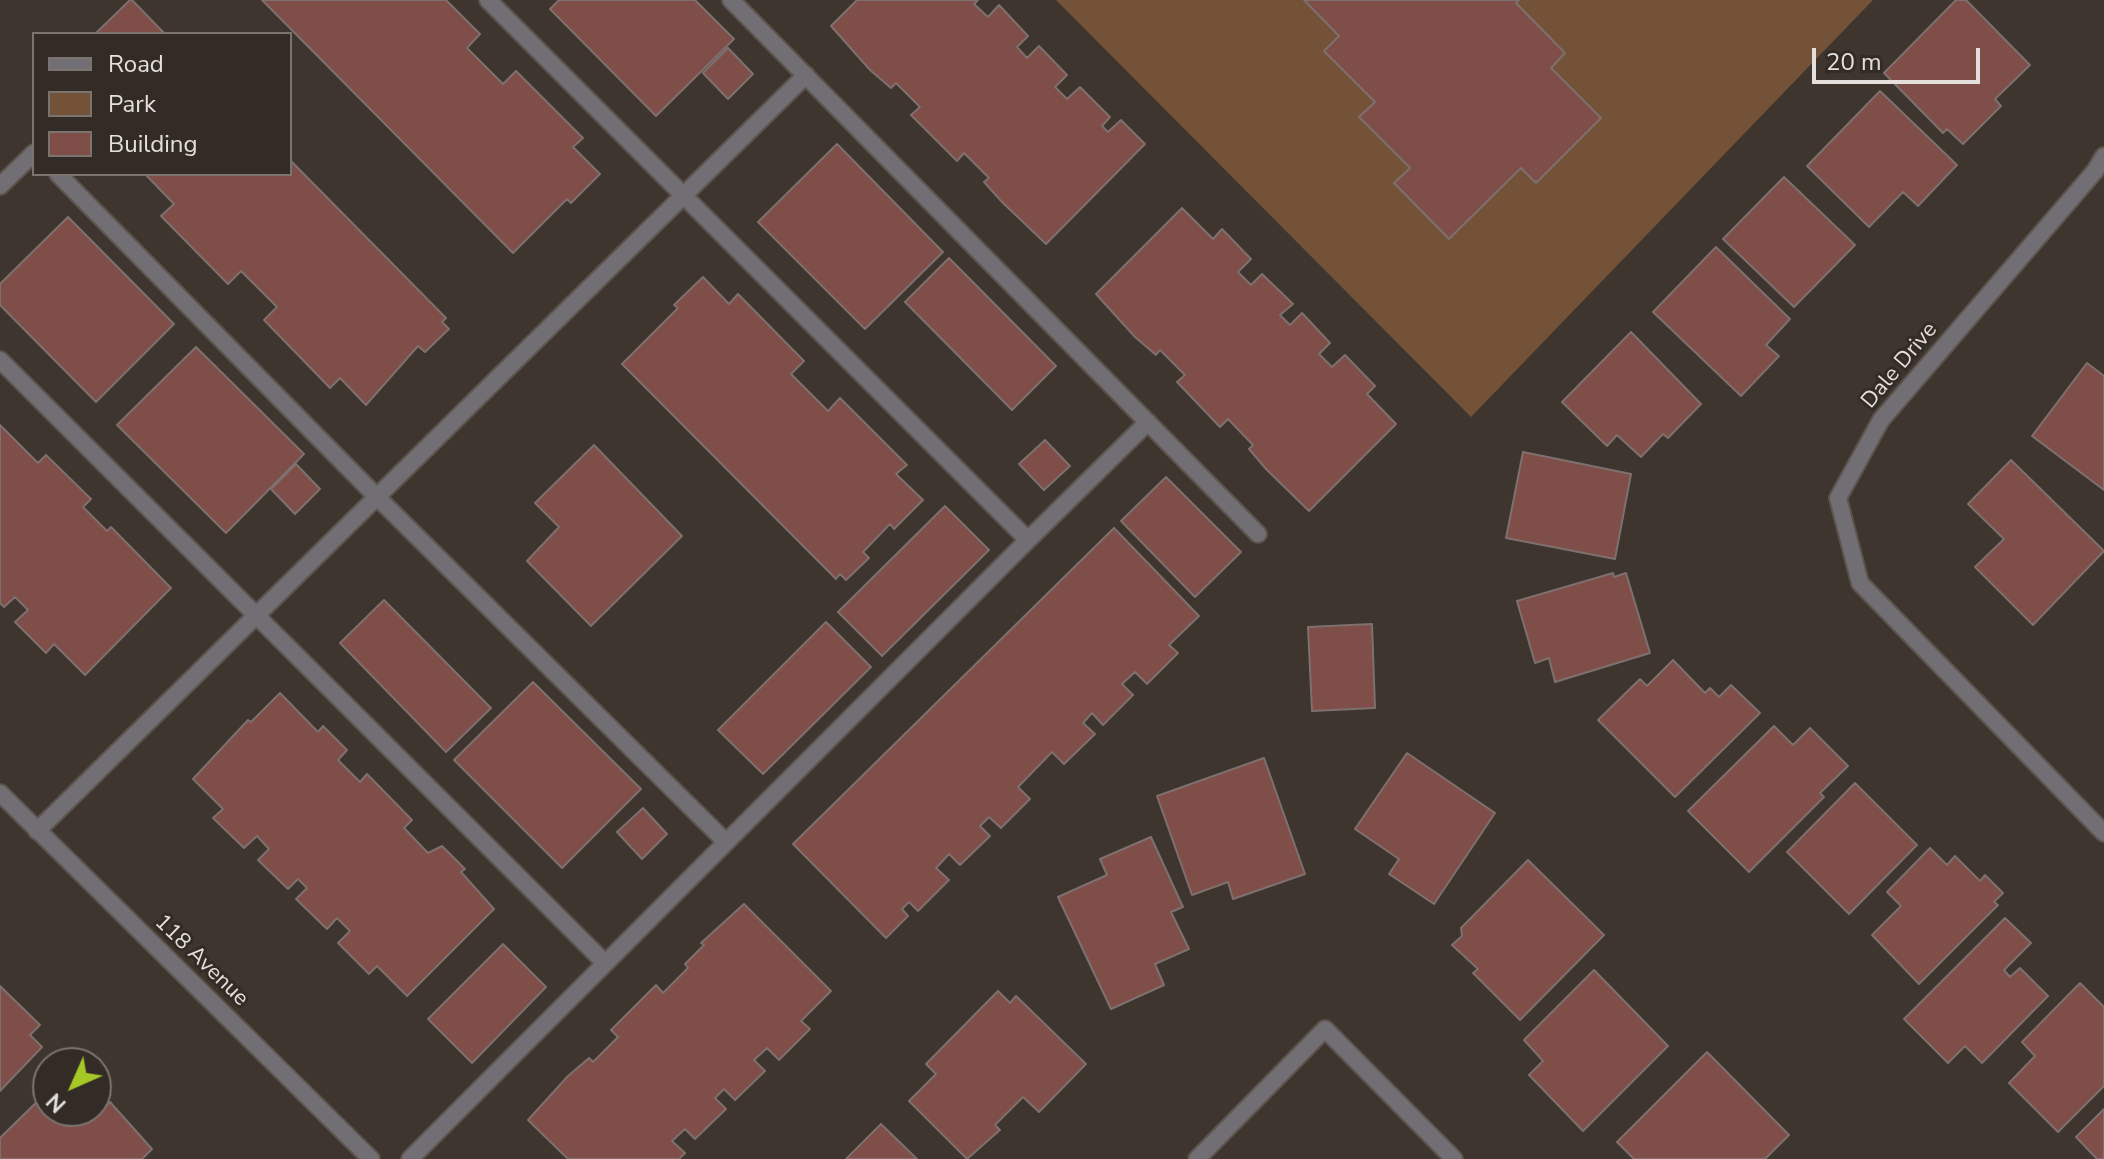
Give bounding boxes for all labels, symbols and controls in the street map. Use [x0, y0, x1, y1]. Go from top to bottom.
legend [32, 32, 292, 176]
scale bar [1816, 32, 1984, 82]
text: 20 m [1826, 46, 1882, 78]
text: Road [108, 48, 164, 80]
text: Park [108, 88, 156, 120]
text: Building [108, 128, 198, 160]
street label: Dale Drive [1856, 318, 1944, 414]
street label: 118 Avenue [149, 910, 253, 1012]
north arrow [32, 1047, 112, 1127]
text: N [40, 1086, 73, 1119]

